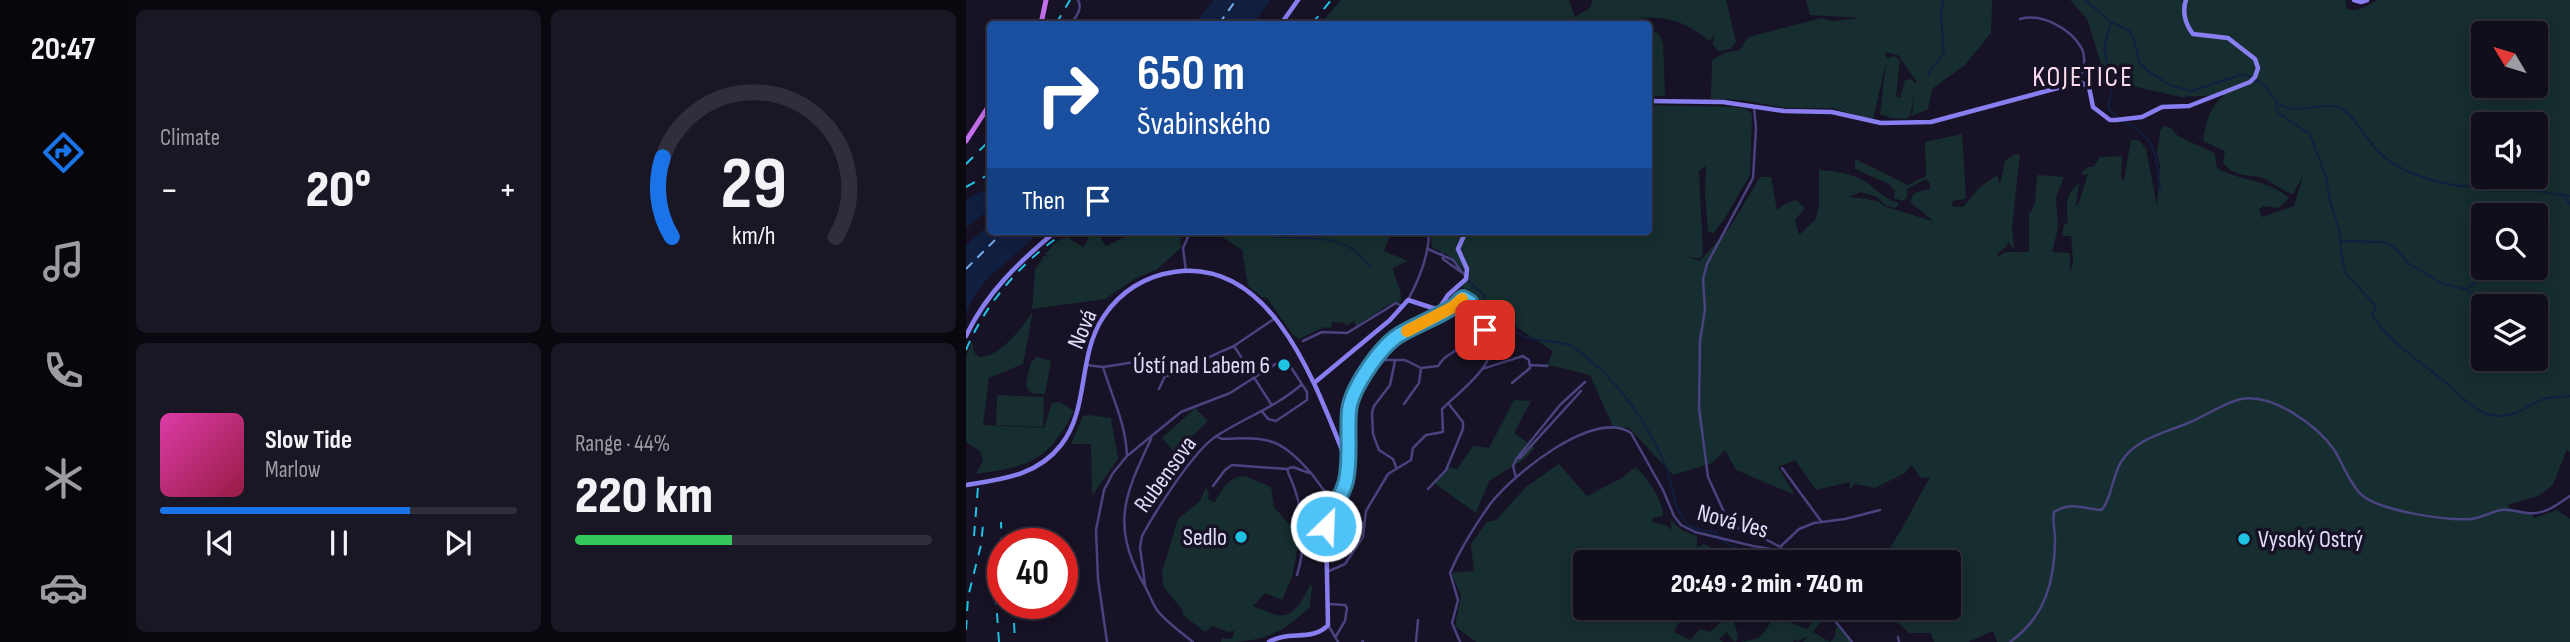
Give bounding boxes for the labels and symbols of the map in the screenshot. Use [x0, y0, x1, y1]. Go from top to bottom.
north arrow [2471, 21, 2548, 98]
district label: KOJETICE [2032, 61, 2134, 94]
pin [1455, 300, 1515, 360]
street label: Nová [1061, 305, 1104, 353]
place label: Ústí nad Labem 6 [1133, 351, 1270, 380]
marker: Ústí nad Labem 6 [1276, 357, 1292, 373]
street label: Rubensova [1128, 430, 1203, 518]
position arrow [1289, 489, 1363, 563]
street label: Nová Ves [1694, 498, 1772, 545]
place label: Sedlo [1183, 523, 1227, 552]
place label: Vysoký Ostrý [2258, 525, 2363, 554]
speed limit sign: 40 [987, 528, 1078, 619]
marker: Sedlo [1233, 529, 1249, 545]
marker: Vysoký Ostrý [2236, 531, 2252, 547]

